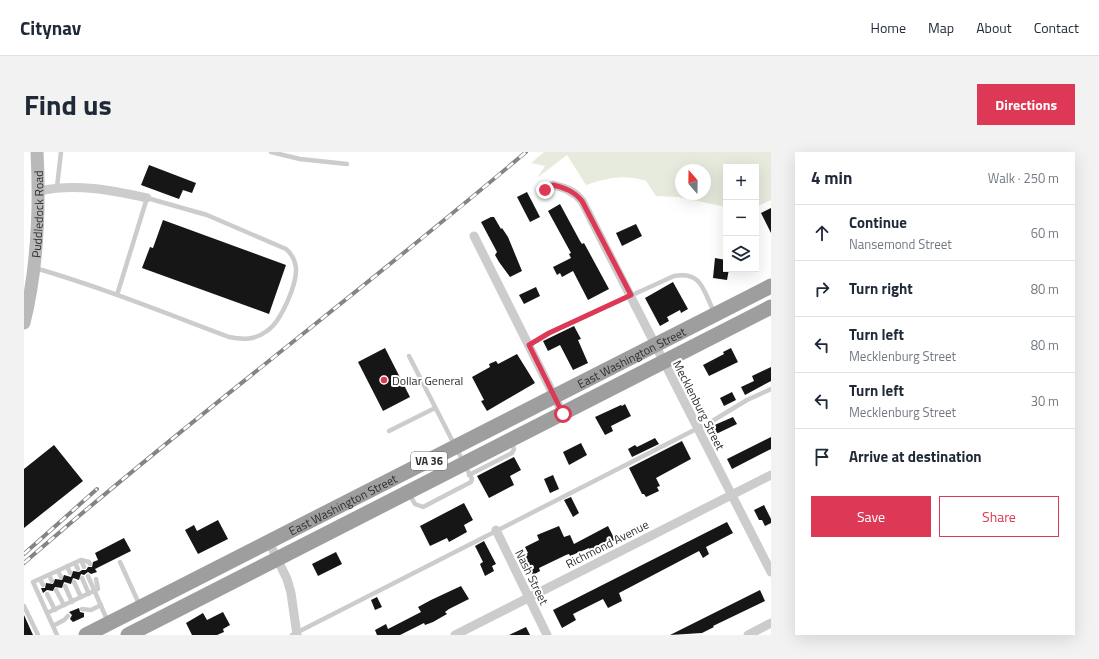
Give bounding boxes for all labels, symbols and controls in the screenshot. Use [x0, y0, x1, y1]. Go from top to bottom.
text: Citynav [20, 13, 81, 42]
text: Home [871, 17, 906, 38]
text: Map [928, 17, 954, 38]
text: About [976, 17, 1012, 38]
text: Contact [1034, 17, 1079, 38]
text: Find us [24, 83, 112, 126]
button: Directions [977, 84, 1075, 125]
north arrow [675, 164, 711, 200]
map controls [723, 164, 759, 272]
button: + [723, 164, 759, 200]
text: 4 min [811, 165, 852, 191]
text: Walk · 250 m [988, 168, 1059, 188]
street label: Puddledock Road [26, 170, 48, 259]
route end [536, 181, 554, 199]
button: − [723, 200, 759, 236]
text: Continue [849, 211, 907, 234]
icon: ahead [811, 222, 833, 244]
text: 60 m [1031, 223, 1059, 243]
text: Nansemond Street [849, 234, 952, 254]
button: layers [723, 236, 759, 272]
text: Turn right [849, 277, 913, 300]
icon: right [811, 278, 833, 300]
text: 80 m [1031, 279, 1059, 299]
street label: East Washington Street [574, 321, 690, 393]
text: Turn left [849, 323, 904, 346]
icon: left [811, 334, 833, 356]
text: 80 m [1031, 335, 1059, 355]
text: Mecklenburg Street [849, 346, 956, 366]
street label: Mecklenburg Street [668, 357, 730, 454]
place label: Dollar General [392, 371, 463, 390]
marker: Dollar General [379, 375, 389, 385]
text: Turn left [849, 379, 904, 402]
icon: left [811, 390, 833, 412]
text: 30 m [1031, 391, 1059, 411]
text: Mecklenburg Street [849, 402, 956, 422]
route start [554, 405, 572, 423]
text: Arrive at destination [849, 445, 982, 468]
icon: arrive [811, 446, 833, 468]
road number: VA 36 [411, 452, 447, 470]
street label: East Washington Street [285, 468, 401, 540]
button: Save [811, 496, 931, 537]
button: Share [939, 496, 1059, 537]
street label: Richmond Avenue [562, 515, 652, 573]
street label: Nash Street [510, 546, 554, 609]

